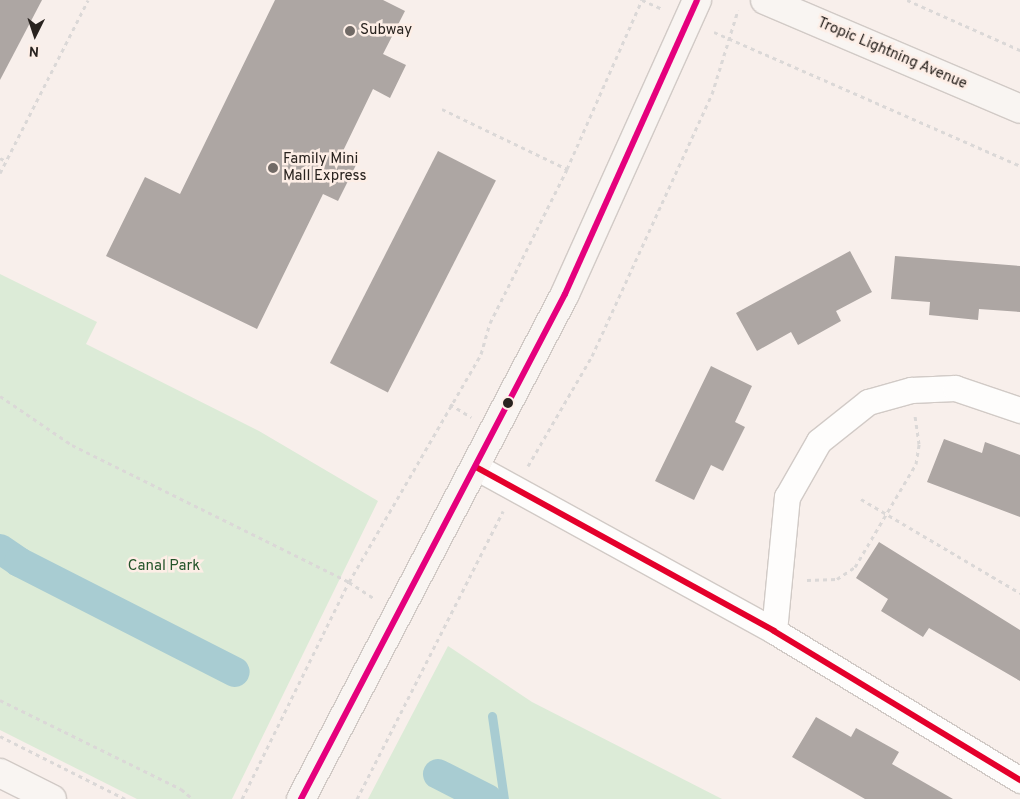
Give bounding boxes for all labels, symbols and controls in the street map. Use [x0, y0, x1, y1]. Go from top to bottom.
north arrow [10, 10, 60, 60]
street label: Tropic Lightning Avenue [814, 14, 970, 94]
place label: Subway [360, 22, 412, 40]
marker: Subway [344, 25, 356, 37]
text: N [28, 42, 40, 59]
place label: Family Mini Mall Express [283, 150, 367, 185]
marker: Family Mini Mall Express [267, 162, 279, 174]
unlabelled marker [503, 398, 513, 408]
park label: Canal Park [128, 558, 200, 576]

